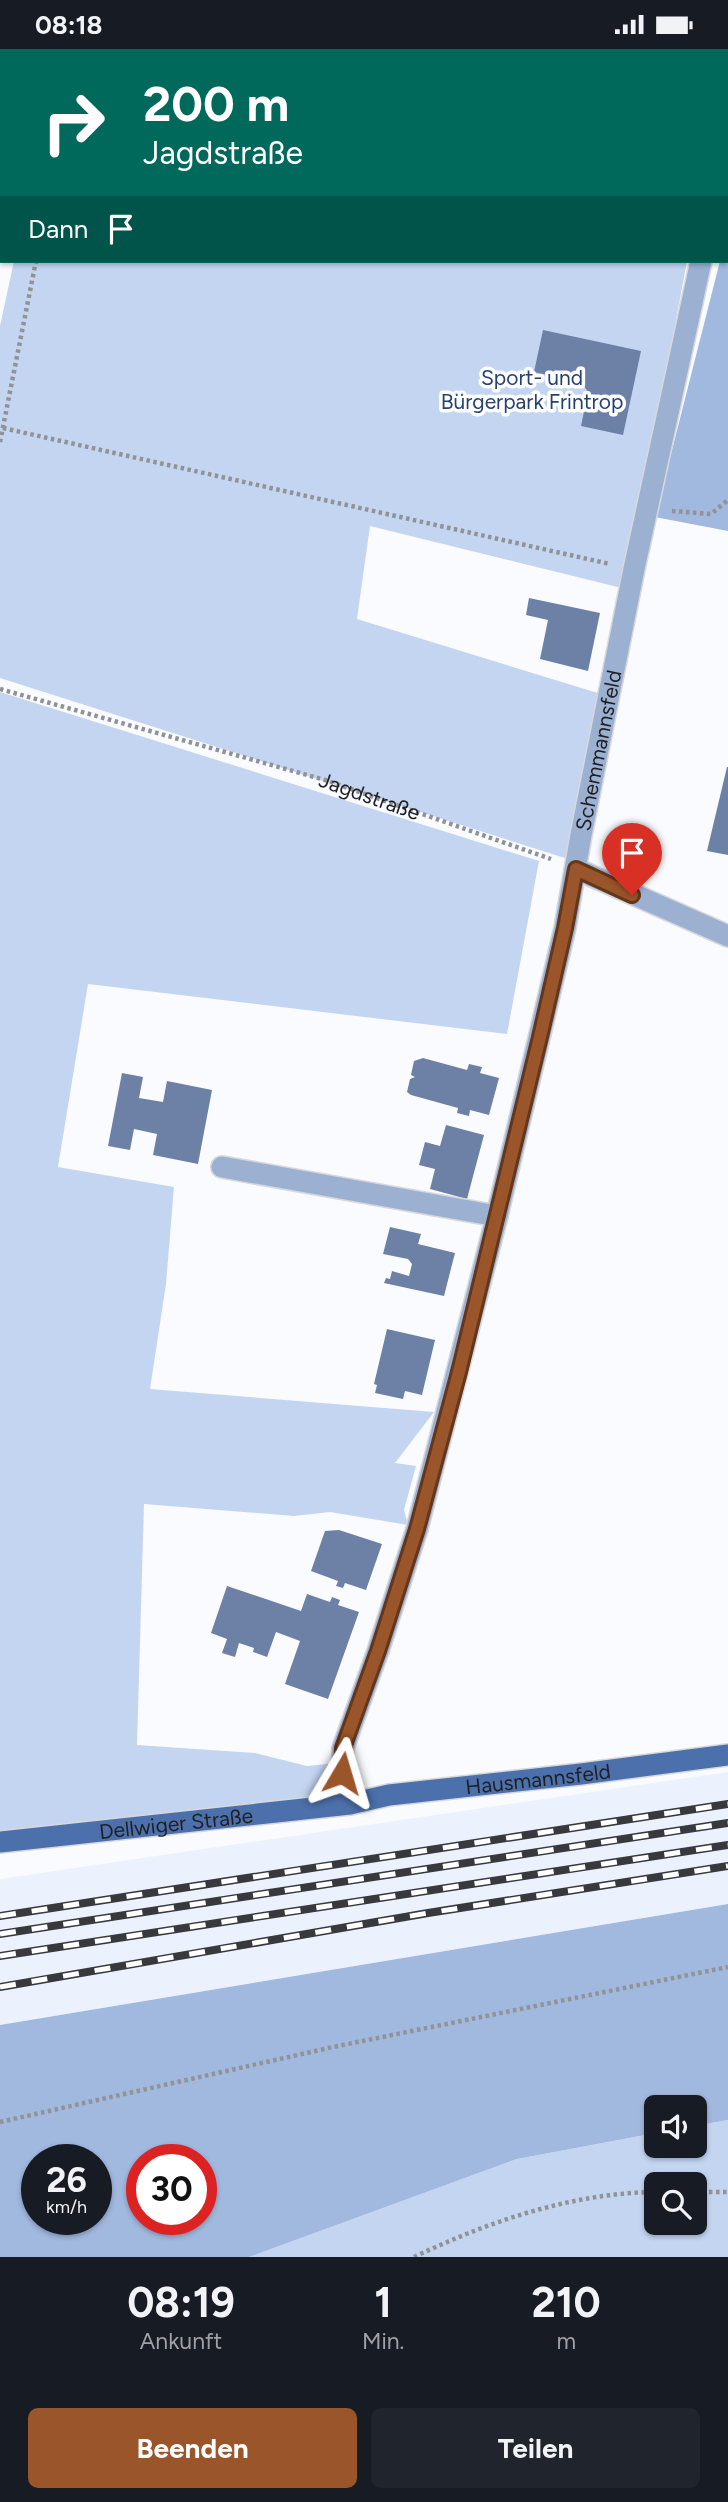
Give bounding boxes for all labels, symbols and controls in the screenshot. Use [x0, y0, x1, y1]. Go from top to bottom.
text: 08:18 [35, 9, 102, 41]
text: 200 m [143, 74, 289, 133]
icon: right [28, 77, 119, 168]
text: Jagdstraße [143, 134, 303, 172]
icon: arrive [102, 210, 140, 248]
text: Dann [28, 213, 88, 245]
park label: Sport- und Bürgerpark Frintrop [441, 365, 623, 414]
street label: Schemmannsfeld [570, 668, 626, 833]
street label: Jagdstraße [316, 767, 424, 825]
pin [602, 823, 662, 895]
icon: arrive [613, 834, 651, 872]
position arrow [305, 1736, 379, 1810]
street label: Hausmannsfeld [464, 1758, 612, 1799]
street label: Dellwiger Straße [98, 1802, 254, 1844]
map controls [644, 2095, 707, 2235]
button: sound [644, 2095, 707, 2158]
speed limit sign: 30 [126, 2144, 217, 2235]
text: 26 [46, 2159, 87, 2201]
button: search [644, 2172, 707, 2235]
text: km/h [46, 2196, 87, 2218]
text: 08:19 [127, 2277, 235, 2328]
text: 1 [374, 2277, 392, 2328]
text: 210 [532, 2277, 601, 2328]
text: Ankunft [140, 2327, 222, 2355]
text: Min. [362, 2327, 404, 2355]
text: m [556, 2327, 576, 2355]
button: Beenden [28, 2408, 357, 2488]
button: Teilen [371, 2408, 700, 2488]

